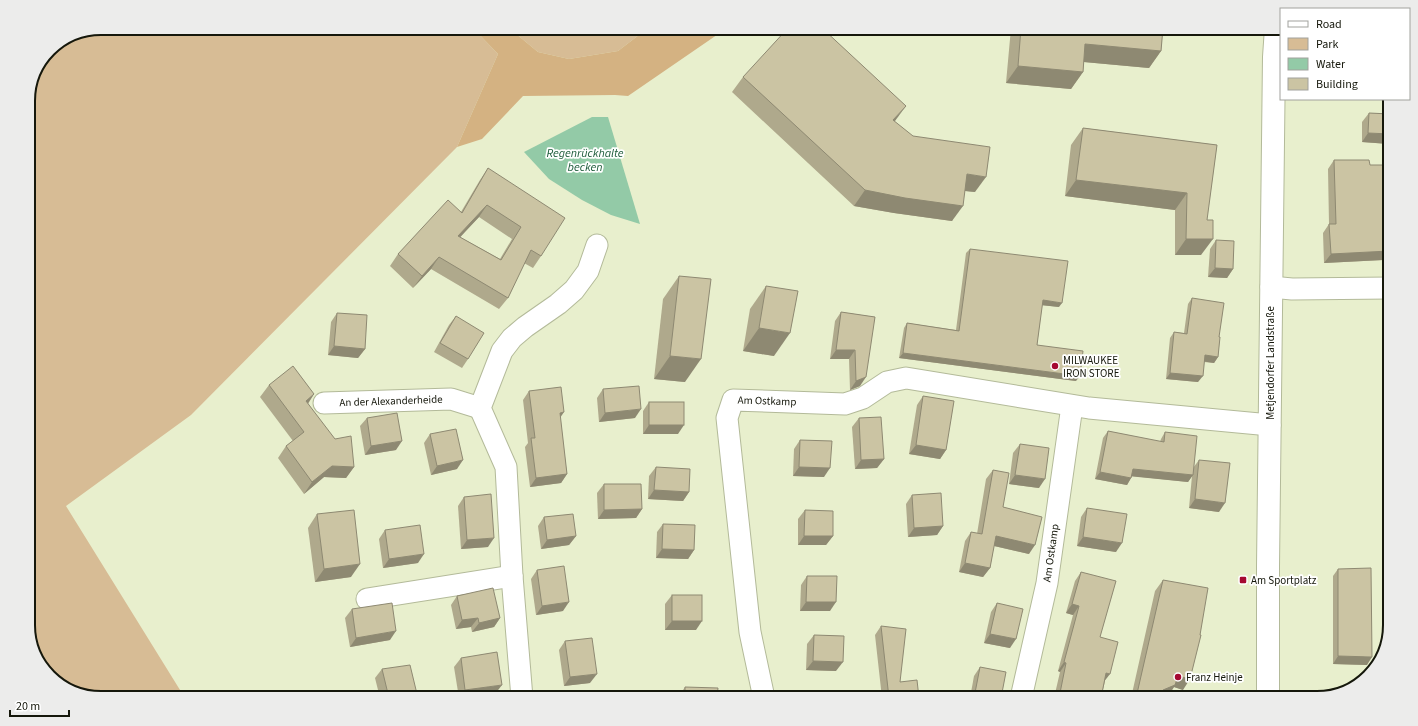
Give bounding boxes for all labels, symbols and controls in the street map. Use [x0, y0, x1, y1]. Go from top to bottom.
legend [1280, 8, 1410, 100]
text: Road [1316, 16, 1342, 33]
text: Park [1316, 36, 1338, 53]
text: Water [1316, 56, 1346, 73]
text: Building [1316, 76, 1358, 93]
water label: Regenrückhalte becken [546, 145, 624, 176]
street label: Metjendorfer Landstraße [1263, 306, 1278, 420]
place label: MILWAUKEE IRON STORE [1063, 353, 1120, 381]
marker: MILWAUKEE IRON STORE [1050, 361, 1060, 371]
street label: An der Alexanderheide [339, 392, 443, 410]
street label: Am Ostkamp [737, 392, 797, 410]
street label: Am Ostkamp [1039, 523, 1063, 583]
place label: Am Sportplatz [1251, 573, 1317, 588]
marker: Am Sportplatz [1238, 575, 1248, 585]
place label: Franz Heinje [1186, 670, 1243, 685]
marker: Franz Heinje [1173, 672, 1183, 682]
scale bar [10, 692, 69, 718]
text: 20 m [16, 698, 40, 715]

